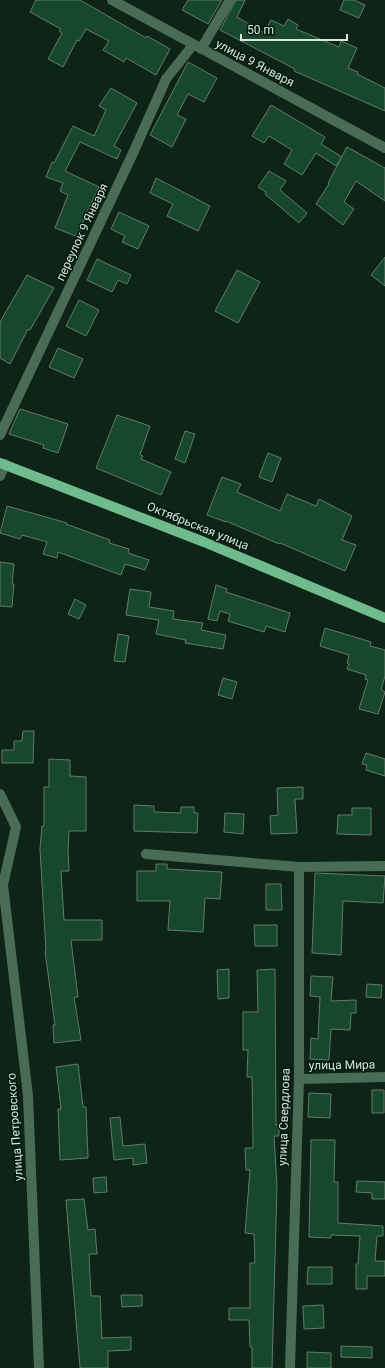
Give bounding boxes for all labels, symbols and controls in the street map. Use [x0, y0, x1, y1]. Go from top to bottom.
scale bar [241, 16, 347, 42]
text: 50 m [247, 23, 274, 37]
street label: улица 9 Января [213, 36, 297, 90]
street label: переулок 9 Января [53, 181, 111, 283]
street label: Октябрьская улица [145, 499, 251, 553]
street label: улица Мира [309, 1057, 375, 1073]
street label: улица Свердлова [275, 1068, 293, 1166]
street label: улица Петровского [4, 1072, 26, 1181]

